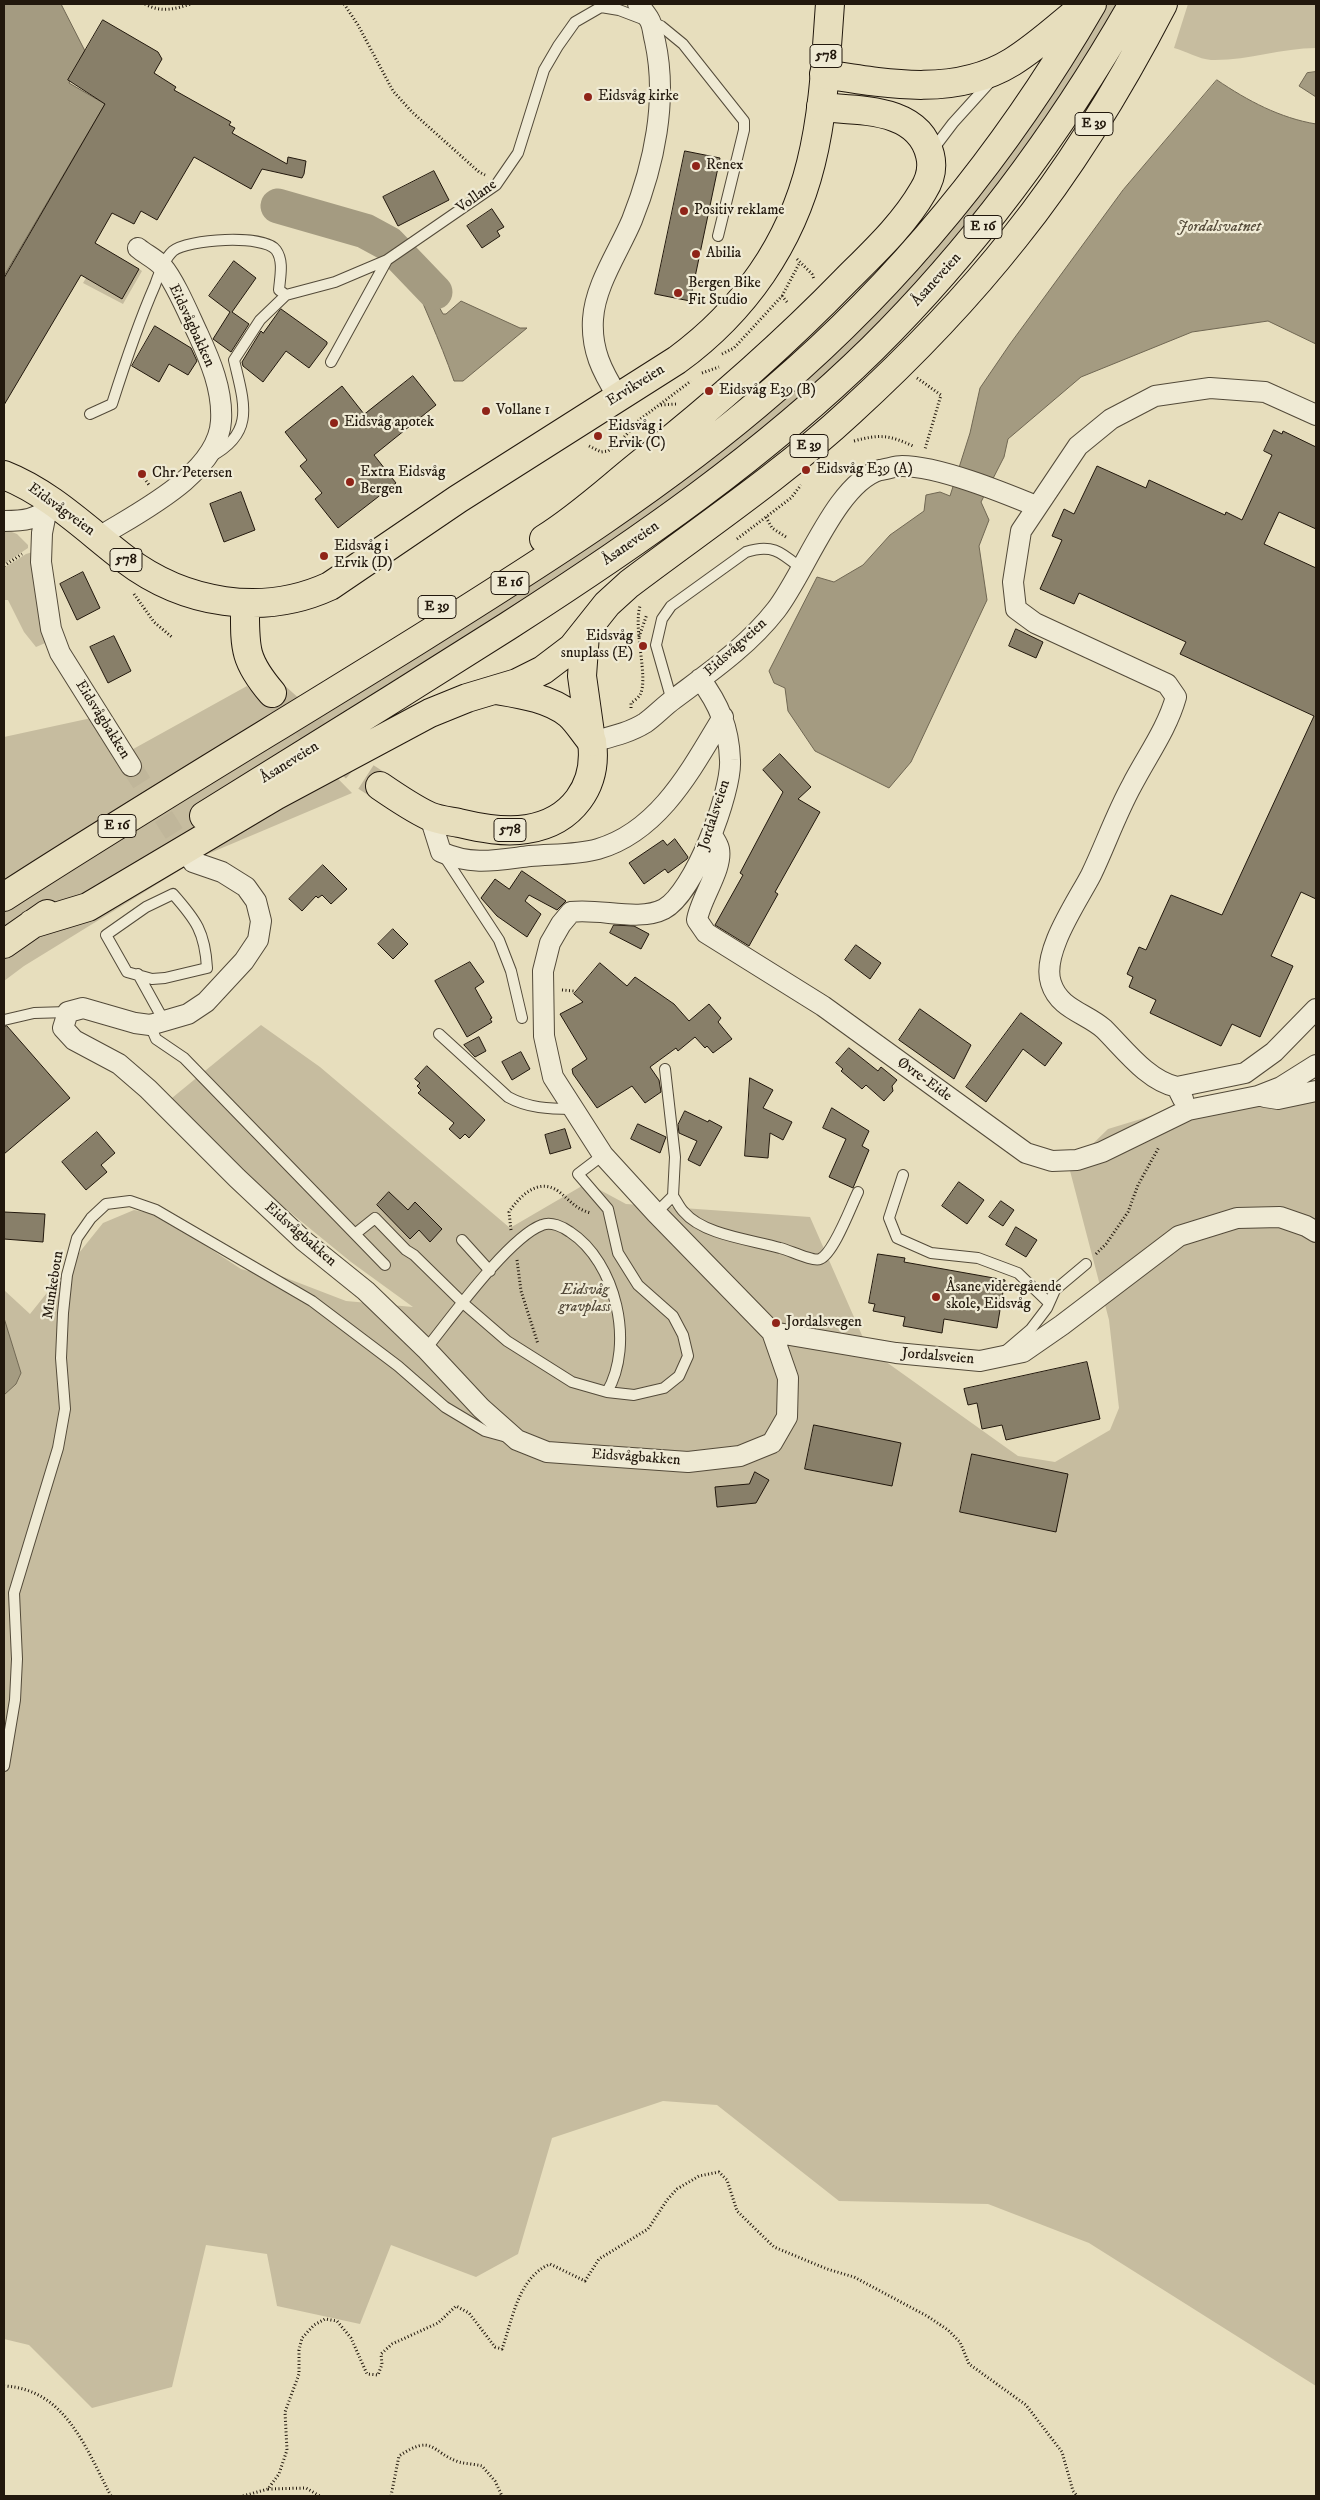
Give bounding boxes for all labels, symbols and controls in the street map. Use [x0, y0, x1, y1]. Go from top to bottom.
road number: 578 [810, 44, 842, 68]
place label: Eidsvåg kirke [598, 88, 679, 106]
marker: Eidsvåg kirke [582, 91, 594, 103]
road number: E 39 [1075, 112, 1113, 136]
place label: Renex [706, 157, 743, 175]
marker: Renex [690, 160, 702, 172]
street label: Vollane [453, 176, 501, 218]
place label: Positiv reklame [694, 202, 785, 220]
marker: Positiv reklame [678, 205, 690, 217]
road number: E 16 [964, 216, 1002, 238]
water label: Jordalsvatnet [1177, 218, 1261, 238]
place label: Abilia [706, 245, 741, 263]
marker: Abilia [690, 248, 702, 260]
street label: Åsaneveien [908, 250, 966, 310]
place label: Bergen Bike Fit Studio [688, 275, 761, 310]
street label: Eidsvågbakken [164, 282, 218, 370]
marker: Bergen Bike Fit Studio [672, 287, 684, 299]
street label: Ervikveien [604, 361, 668, 411]
place label: Eidsvåg E39 (B) [719, 382, 816, 400]
marker: Eidsvåg E39 (B) [703, 385, 715, 397]
place label: Vollane 1 [496, 402, 550, 420]
marker: Vollane 1 [480, 405, 492, 417]
place label: Eidsvåg apotek [344, 414, 434, 432]
marker: Eidsvåg apotek [328, 417, 340, 429]
place label: Eidsvåg i Ervik (C) [608, 418, 665, 453]
marker: Eidsvåg i Ervik (C) [592, 430, 604, 442]
road number: E 39 [790, 434, 828, 458]
place label: Eidsvåg E39 (A) [816, 461, 913, 479]
place label: Extra Eidsvåg Bergen [360, 464, 445, 499]
marker: Eidsvåg E39 (A) [800, 464, 812, 476]
place label: Chr. Petersen [152, 465, 232, 483]
marker: Chr. Petersen [136, 468, 148, 480]
marker: Extra Eidsvåg Bergen [344, 476, 356, 488]
street label: Eidsvågveien [24, 480, 98, 540]
street label: Åsaneveien [599, 518, 663, 570]
place label: Eidsvåg i Ervik (D) [334, 538, 393, 573]
road number: 578 [110, 548, 142, 572]
marker: Eidsvåg i Ervik (D) [318, 550, 330, 562]
road number: E 16 [491, 572, 529, 594]
road number: E 39 [418, 596, 456, 618]
street label: Eidsvågveien [701, 615, 771, 681]
place label: Eidsvåg snuplass (E) [561, 628, 633, 663]
marker: Eidsvåg snuplass (E) [637, 640, 649, 652]
street label: Eidsvågbakken [71, 677, 133, 763]
street label: Åsaneveien [257, 738, 323, 788]
street label: Jordalsveien [695, 778, 735, 852]
road number: E 16 [98, 814, 136, 838]
road number: 578 [494, 818, 526, 842]
street label: Øvre-Eide [893, 1054, 955, 1106]
street label: Eidsvågbakken [260, 1199, 340, 1271]
street label: Munkebotn [40, 1249, 68, 1321]
place label: Åsane videregående skole, Eidsvåg [946, 1279, 1061, 1314]
park label: Eidsvåg gravplass [559, 1282, 611, 1317]
marker: Åsane videregående skole, Eidsvåg [930, 1291, 942, 1303]
place label: Jordalsvegen [786, 1314, 862, 1332]
marker: Jordalsvegen [770, 1317, 782, 1329]
street label: Jordalsveien [901, 1345, 975, 1369]
street label: Eidsvågbakken [591, 1446, 681, 1470]

